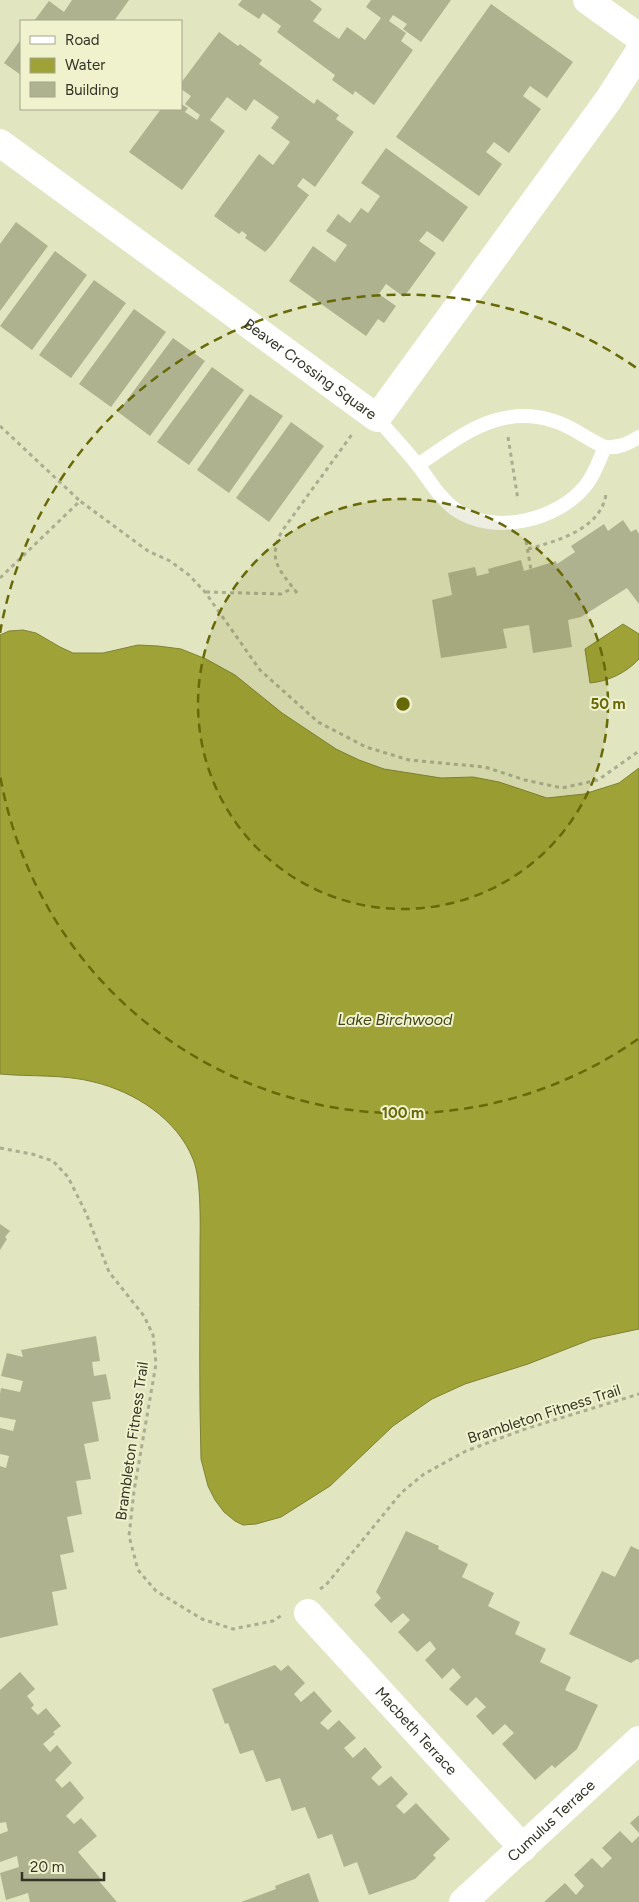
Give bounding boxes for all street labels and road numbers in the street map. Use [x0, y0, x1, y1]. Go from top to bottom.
street label: Beaver Crossing Square [240, 315, 380, 424]
street label: Brambleton Fitness Trail [112, 1361, 152, 1521]
street label: Brambleton Fitness Trail [465, 1381, 623, 1447]
street label: Macbeth Terrace [371, 1683, 461, 1779]
street label: Cumulus Terrace [504, 1776, 599, 1865]

